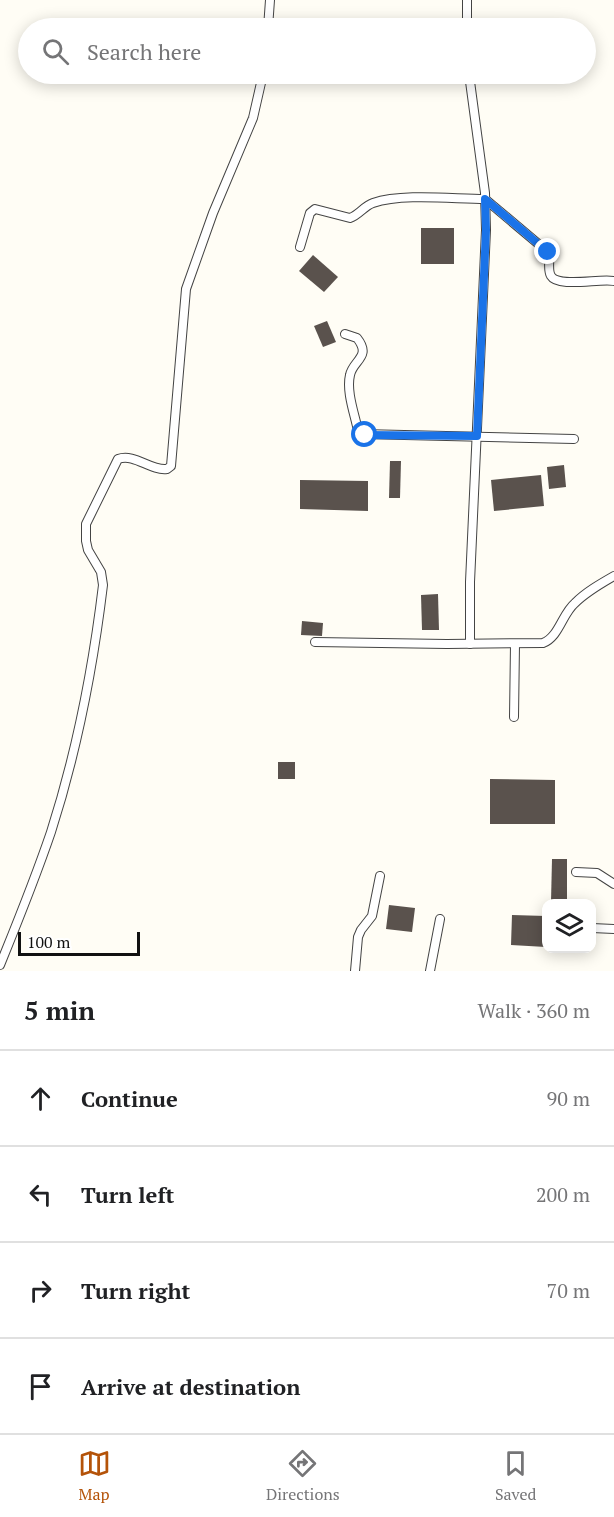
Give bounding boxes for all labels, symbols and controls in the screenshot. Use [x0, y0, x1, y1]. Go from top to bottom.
search box [18, 18, 596, 84]
icon: search [39, 35, 72, 68]
text: Search here [87, 37, 201, 66]
route end [534, 238, 560, 264]
route start [351, 421, 377, 447]
map controls [542, 899, 596, 953]
button: layers [542, 899, 596, 953]
scale bar [18, 929, 140, 956]
text: 100 m [27, 931, 70, 953]
text: 5 min [24, 993, 95, 1027]
text: Walk · 360 m [478, 997, 590, 1024]
icon: ahead [24, 1082, 57, 1115]
text: Continue [81, 1084, 178, 1113]
text: 90 m [547, 1085, 590, 1112]
icon: left [24, 1178, 57, 1211]
text: Turn left [81, 1180, 174, 1209]
text: 200 m [536, 1181, 590, 1208]
icon: right [24, 1274, 57, 1307]
text: Turn right [81, 1276, 190, 1305]
text: 70 m [547, 1277, 590, 1304]
icon: arrive [24, 1370, 57, 1403]
text: Arrive at destination [81, 1372, 300, 1401]
tab: Map [78, 1447, 111, 1505]
tab: Directions [266, 1447, 340, 1505]
tab: Saved [495, 1447, 536, 1505]

